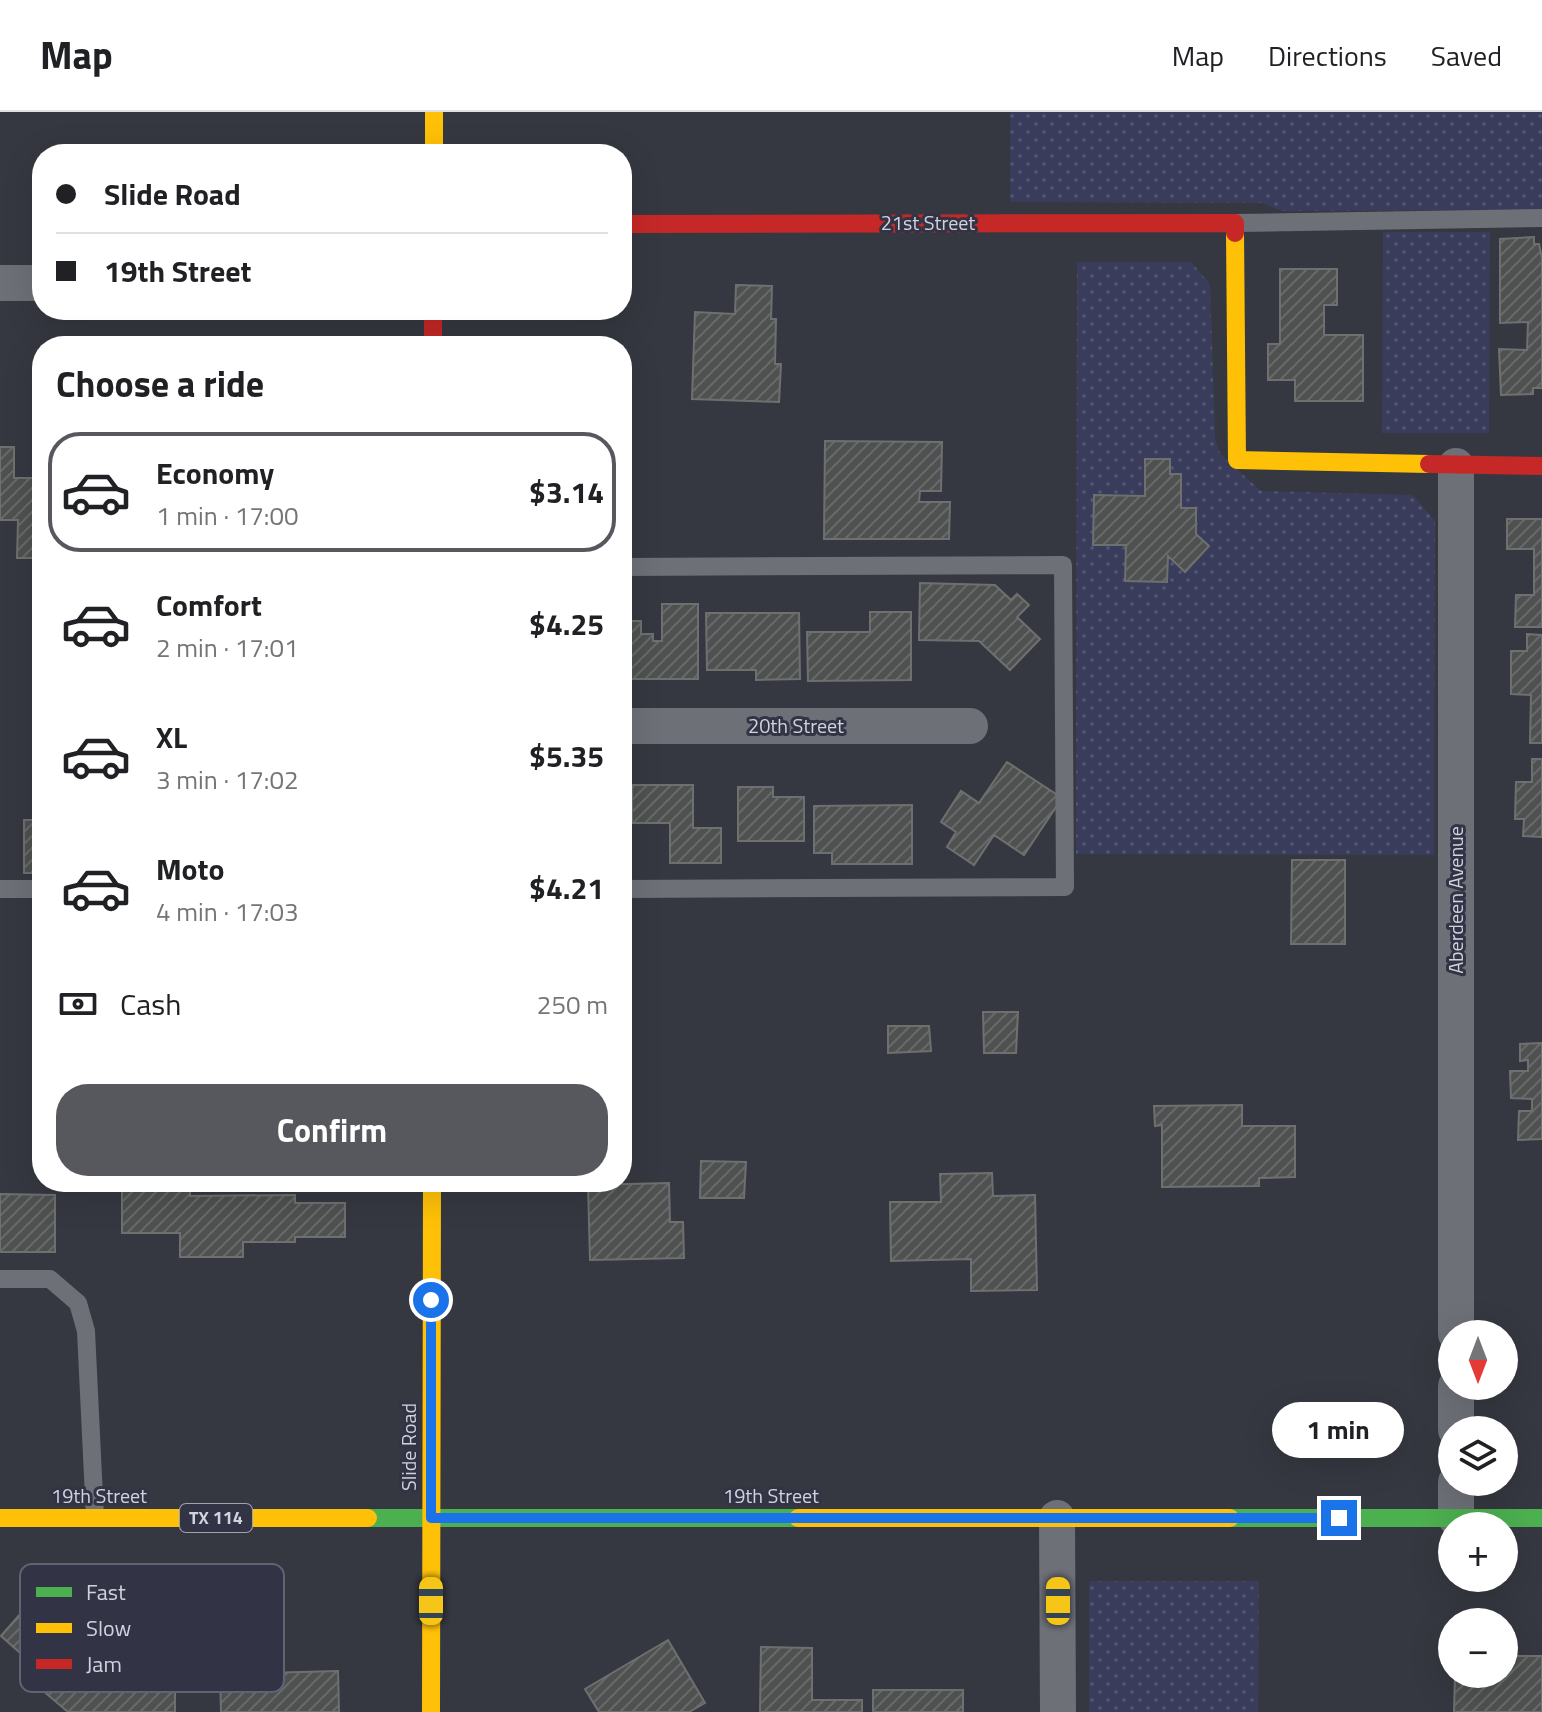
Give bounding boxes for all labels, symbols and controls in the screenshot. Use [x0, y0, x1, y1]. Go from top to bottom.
text: Map [40, 26, 113, 84]
text: Map [1172, 34, 1224, 77]
text: Directions [1268, 34, 1387, 77]
text: Saved [1431, 34, 1502, 77]
text: Slide Road [104, 171, 241, 217]
street label: 21st Street [881, 207, 975, 238]
text: 19th Street [104, 248, 251, 294]
text: Choose a ride [56, 356, 264, 411]
text: Economy [156, 450, 274, 496]
icon: car [60, 456, 132, 528]
text: $3.14 [529, 469, 604, 515]
text: 1 min · 17:00 [156, 496, 299, 535]
text: Comfort [156, 582, 262, 628]
icon: car [60, 588, 132, 660]
text: $4.25 [529, 601, 604, 647]
text: 2 min · 17:01 [156, 628, 299, 667]
street label: 20th Street [748, 710, 844, 741]
text: XL [156, 714, 187, 760]
icon: car [60, 720, 132, 792]
text: $5.35 [529, 733, 604, 779]
text: 3 min · 17:02 [156, 760, 299, 799]
street label: Aberdeen Avenue [1440, 826, 1471, 974]
text: Moto [156, 846, 224, 892]
icon: car [60, 852, 132, 924]
text: $4.21 [529, 865, 604, 911]
text: 4 min · 17:03 [156, 892, 299, 931]
text: Cash [120, 981, 181, 1027]
icon: cash [56, 982, 100, 1026]
text: 250 m [537, 985, 608, 1024]
button: Confirm [56, 1084, 608, 1176]
route start [413, 1282, 449, 1318]
north arrow [1438, 1320, 1518, 1400]
map controls [1438, 1320, 1518, 1688]
callout: 1 min [1273, 1402, 1405, 1458]
street label: Slide Road [393, 1403, 424, 1491]
text: 1 min [1306, 1410, 1370, 1449]
button: layers [1438, 1416, 1518, 1496]
street label: 19th Street [51, 1480, 147, 1511]
street label: 19th Street [723, 1480, 819, 1511]
route end [1321, 1500, 1357, 1536]
road number: TX 114 [180, 1504, 252, 1532]
button: + [1438, 1512, 1518, 1592]
legend [20, 1564, 284, 1692]
text: Fast [86, 1575, 126, 1609]
car [419, 1577, 443, 1625]
car [1046, 1577, 1070, 1625]
button: − [1438, 1608, 1518, 1688]
text: Slow [86, 1611, 132, 1645]
text: Jam [86, 1647, 122, 1681]

